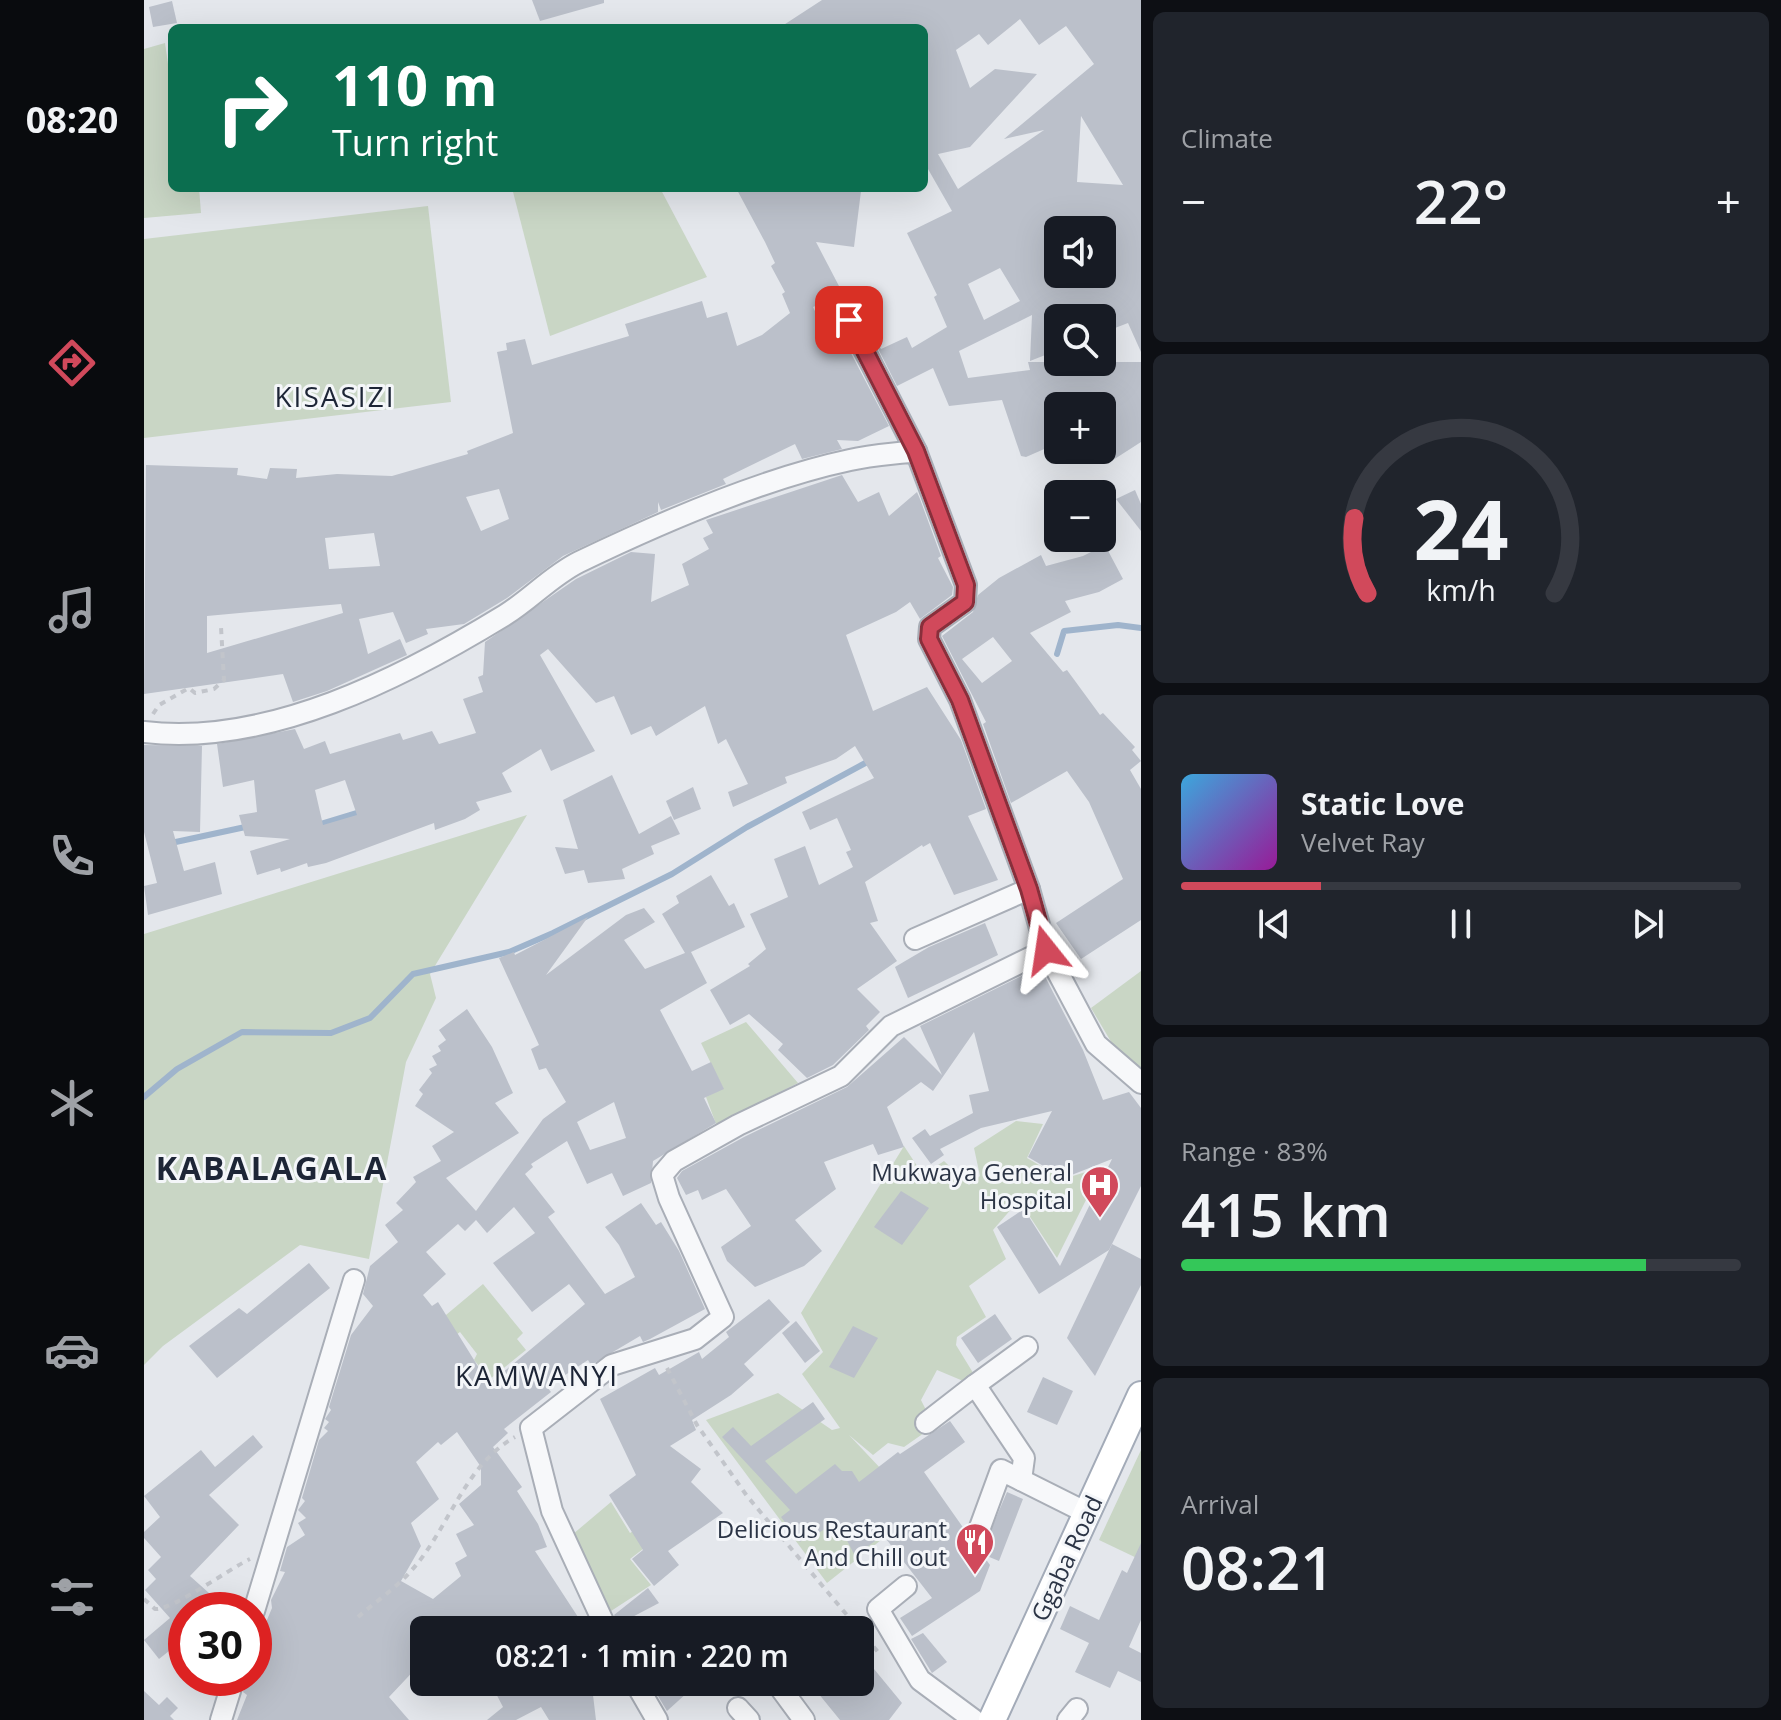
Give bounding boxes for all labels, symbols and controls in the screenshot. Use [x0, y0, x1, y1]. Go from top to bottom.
text: 110 m [332, 46, 498, 122]
icon: right [200, 56, 304, 160]
text: 08:20 [26, 95, 118, 144]
text: Turn right [332, 118, 498, 167]
text: Climate [1181, 120, 1273, 156]
text: 22° [1414, 160, 1508, 242]
text: − [1181, 171, 1206, 231]
text: + [1716, 171, 1741, 231]
map controls [1044, 216, 1116, 552]
button: sound [1044, 216, 1116, 288]
pin [815, 286, 883, 354]
icon: arrive [827, 298, 871, 342]
button: search [1044, 304, 1116, 376]
icon: directions [44, 335, 100, 391]
district label: KISASIZI [274, 377, 396, 415]
button: + [1044, 392, 1116, 464]
text: 24 [1413, 471, 1509, 584]
button: − [1044, 480, 1116, 552]
text: km/h [1426, 571, 1496, 610]
icon: music [44, 582, 100, 638]
text: Static Love [1301, 783, 1464, 824]
text: Velvet Ray [1301, 824, 1425, 860]
icon: phone [44, 828, 100, 884]
icon: previous [1252, 902, 1296, 946]
icon: pause [1439, 902, 1483, 946]
icon: next [1626, 902, 1670, 946]
position arrow [1004, 908, 1088, 992]
icon: climate [44, 1075, 100, 1131]
text: Range · 83% [1181, 1133, 1328, 1169]
district label: KABALAGALA [156, 1146, 388, 1189]
place label: Mukwaya General Hospital [871, 1155, 1072, 1216]
hospital icon: Mukwaya General Hospital [1079, 1164, 1121, 1219]
text: 415 km [1181, 1173, 1391, 1255]
icon: car [44, 1322, 100, 1378]
district label: KAMWANYI [455, 1356, 619, 1394]
text: Arrival [1181, 1486, 1259, 1522]
street label: Ggaba Road [1022, 1490, 1110, 1626]
place label: Delicious Restaurant And Chill out [717, 1512, 947, 1573]
restaurant icon: Delicious Restaurant And Chill out [954, 1521, 996, 1576]
text: 08:21 [1181, 1526, 1335, 1608]
icon: filters [44, 1569, 100, 1625]
speed limit sign: 30 [168, 1592, 272, 1696]
text: 08:21 · 1 min · 220 m [495, 1635, 789, 1676]

